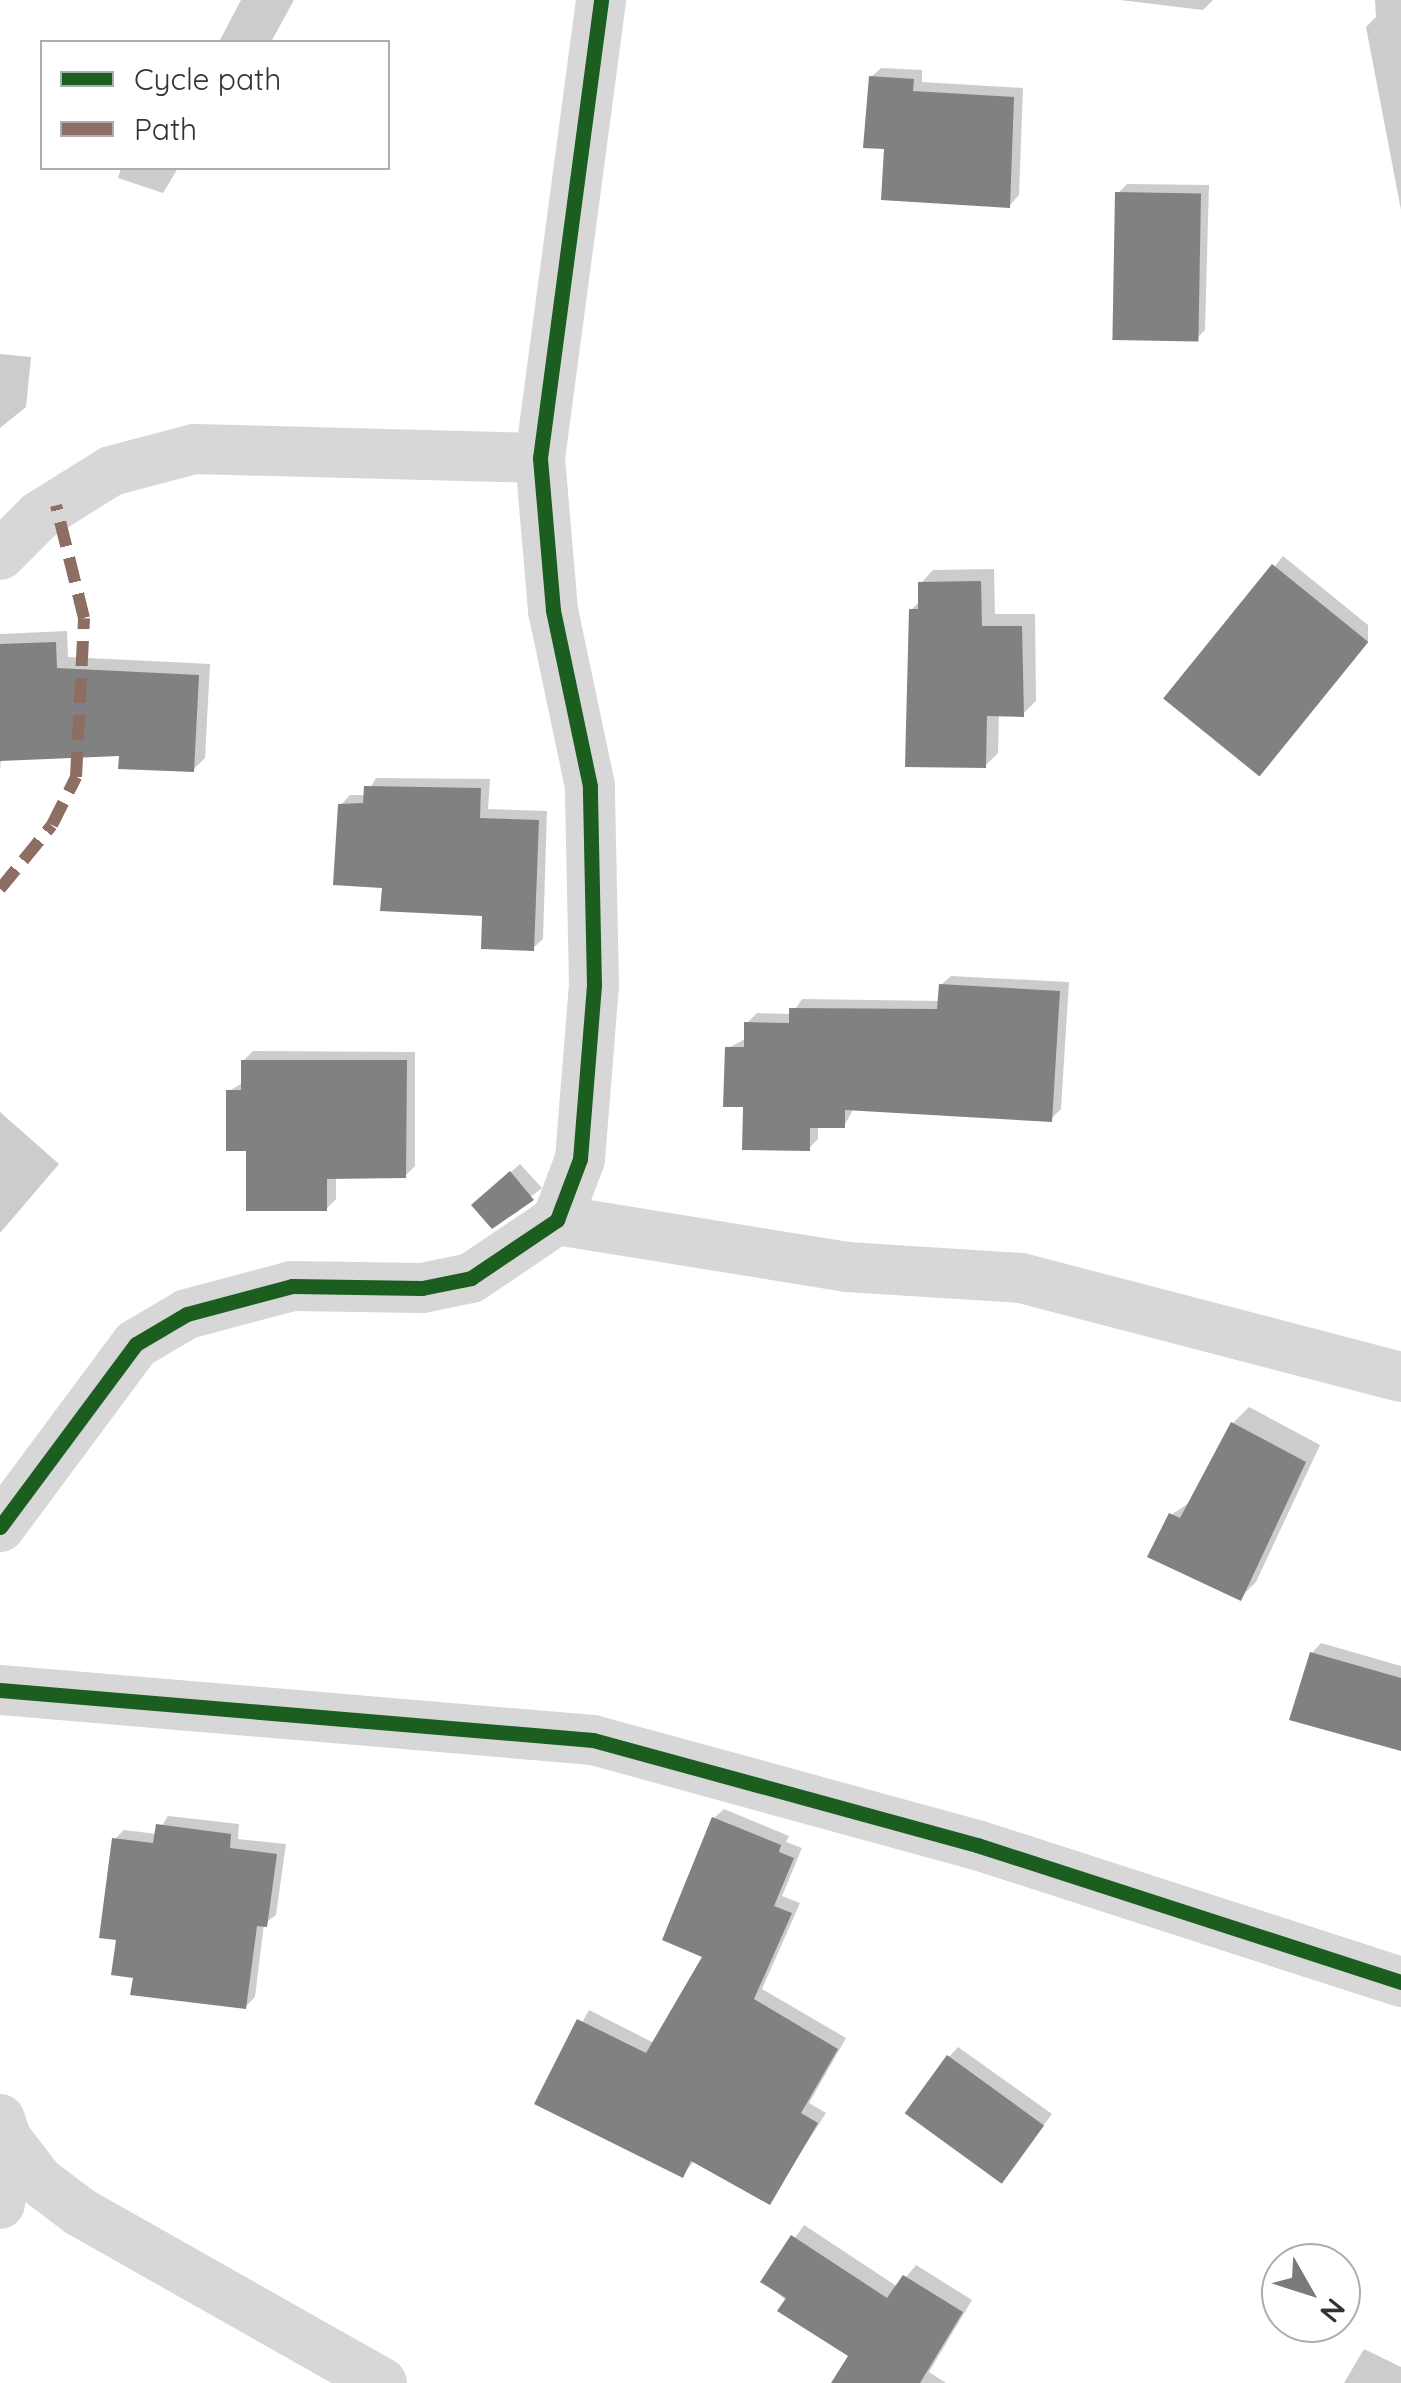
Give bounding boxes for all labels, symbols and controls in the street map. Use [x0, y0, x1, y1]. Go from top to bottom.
legend [40, 40, 390, 170]
text: Cycle path [134, 60, 281, 98]
text: Path [134, 110, 197, 148]
north arrow [1261, 2243, 1361, 2343]
text: N [1313, 2292, 1353, 2330]

